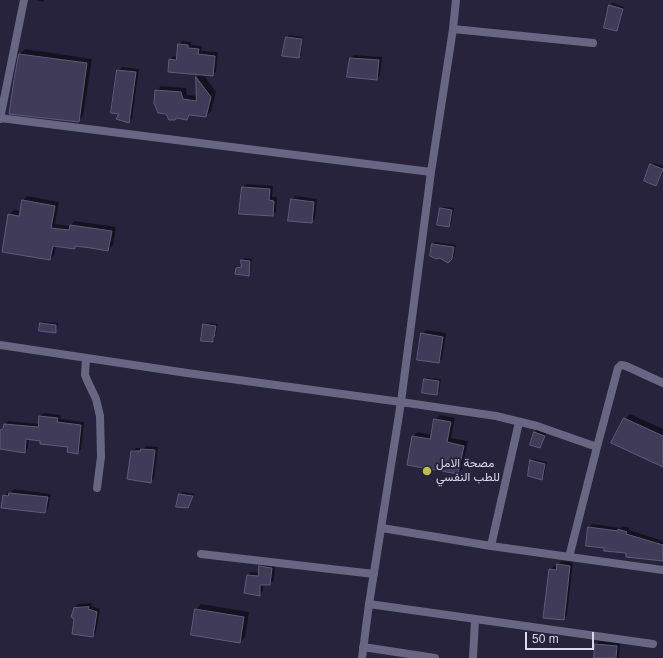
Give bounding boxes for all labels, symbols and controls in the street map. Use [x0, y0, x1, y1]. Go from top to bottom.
place label: مصحة الامل للطب النفسي [436, 457, 500, 485]
marker: مصحة الامل للطب النفسي [421, 465, 433, 477]
scale bar [527, 624, 596, 650]
text: 50 m [532, 632, 559, 646]

